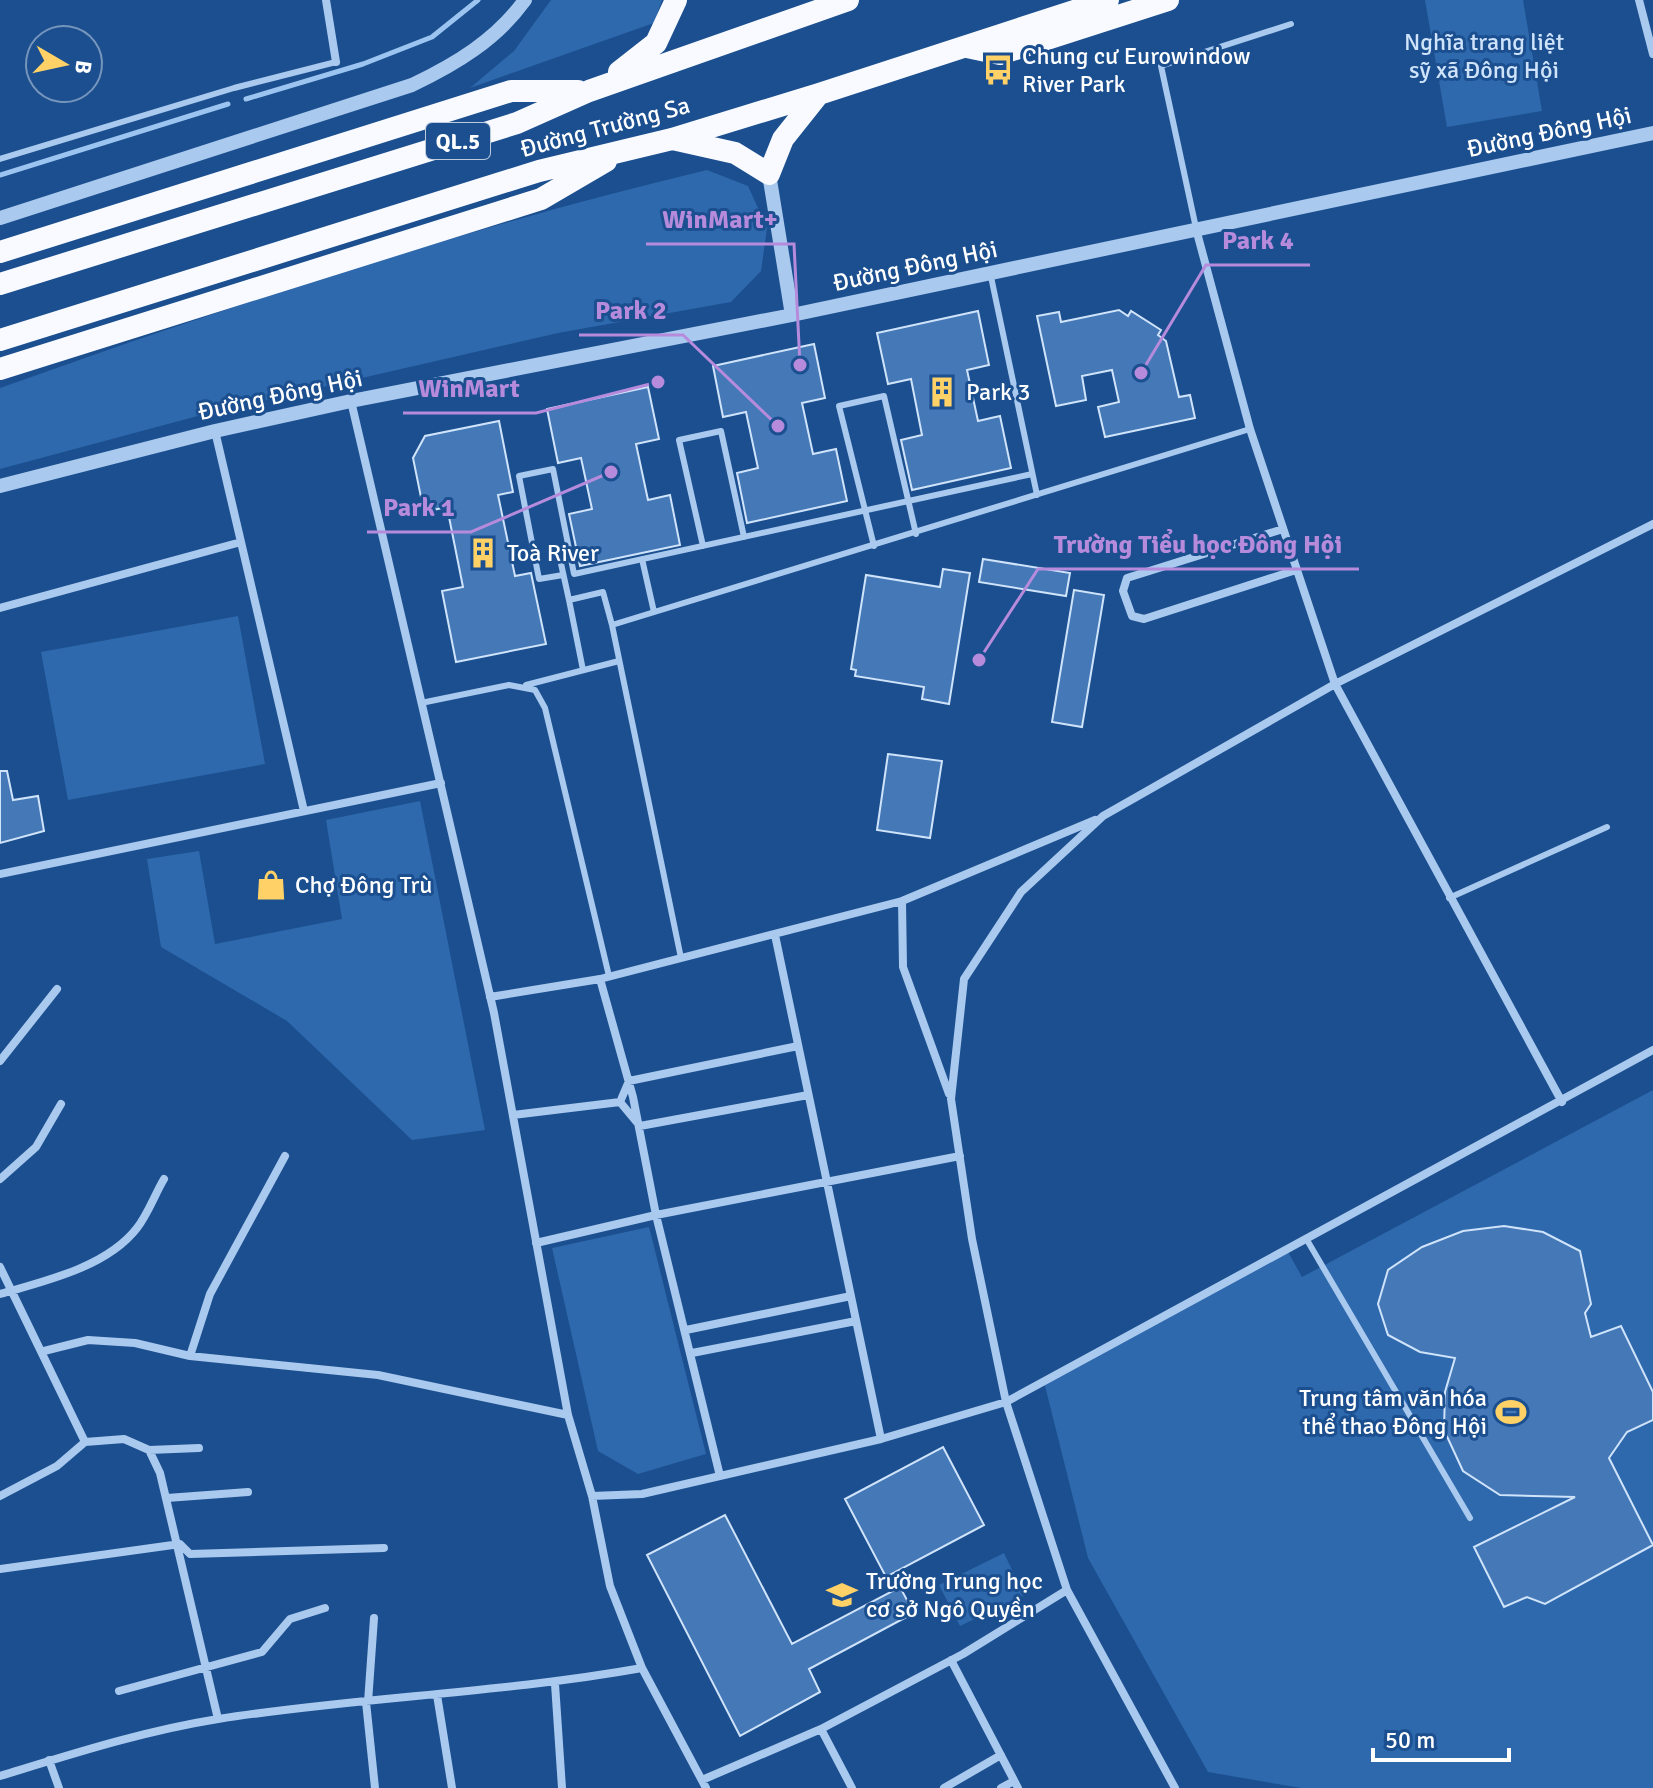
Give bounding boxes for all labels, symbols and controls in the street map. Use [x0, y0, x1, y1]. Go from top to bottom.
north arrow [24, 24, 104, 104]
park label: Nghĩa trang liệt sỹ xã Đông Hội [1404, 27, 1564, 85]
place label: Chung cư Eurowindow River Park [1022, 41, 1250, 99]
bus stop icon: Chung cư Eurowindow River Park [981, 53, 1015, 87]
text: B [69, 58, 98, 76]
street label: Đường Trường Sa [517, 90, 693, 164]
street label: Đường Đông Hội [1464, 100, 1634, 164]
road number: QL.5 [426, 123, 490, 159]
callout: WinMart+ [646, 194, 794, 244]
text: WinMart+ [662, 204, 778, 236]
callout: Park 4 [1206, 215, 1310, 265]
text: Park 4 [1222, 225, 1294, 257]
street label: Đường Đông Hội [830, 234, 1000, 298]
callout: Park 2 [579, 285, 683, 335]
text: Park 2 [595, 295, 667, 327]
street label: Đường Đông Hội [195, 363, 365, 427]
callout: WinMart [403, 363, 536, 413]
text: WinMart [418, 373, 520, 405]
building icon: Park 3 [925, 375, 959, 409]
place label: Park 3 [966, 377, 1030, 407]
callout: Park 1 [367, 482, 471, 532]
text: Park 1 [383, 492, 455, 524]
callout: Trường Tiểu học Đông Hội [1038, 519, 1359, 569]
text: Trường Tiểu học Đông Hội [1054, 528, 1342, 561]
building icon: Toà River [466, 536, 500, 570]
place label: Toà River [507, 538, 599, 568]
shop icon: Chợ Đông Trù [254, 868, 288, 902]
place label: Chợ Đông Trù [295, 870, 432, 900]
place label: Trung tâm văn hóa thể thao Đông Hội [1299, 1383, 1487, 1441]
sports icon: Trung tâm văn hóa thể thao Đông Hội [1494, 1395, 1528, 1429]
place label: Trường Trung học cơ sở Ngô Quyền [866, 1566, 1043, 1624]
school or university icon: Trường Trung học cơ sở Ngô Quyền [825, 1578, 859, 1612]
scale bar [1373, 1712, 1509, 1762]
text: 50 m [1385, 1725, 1435, 1755]

